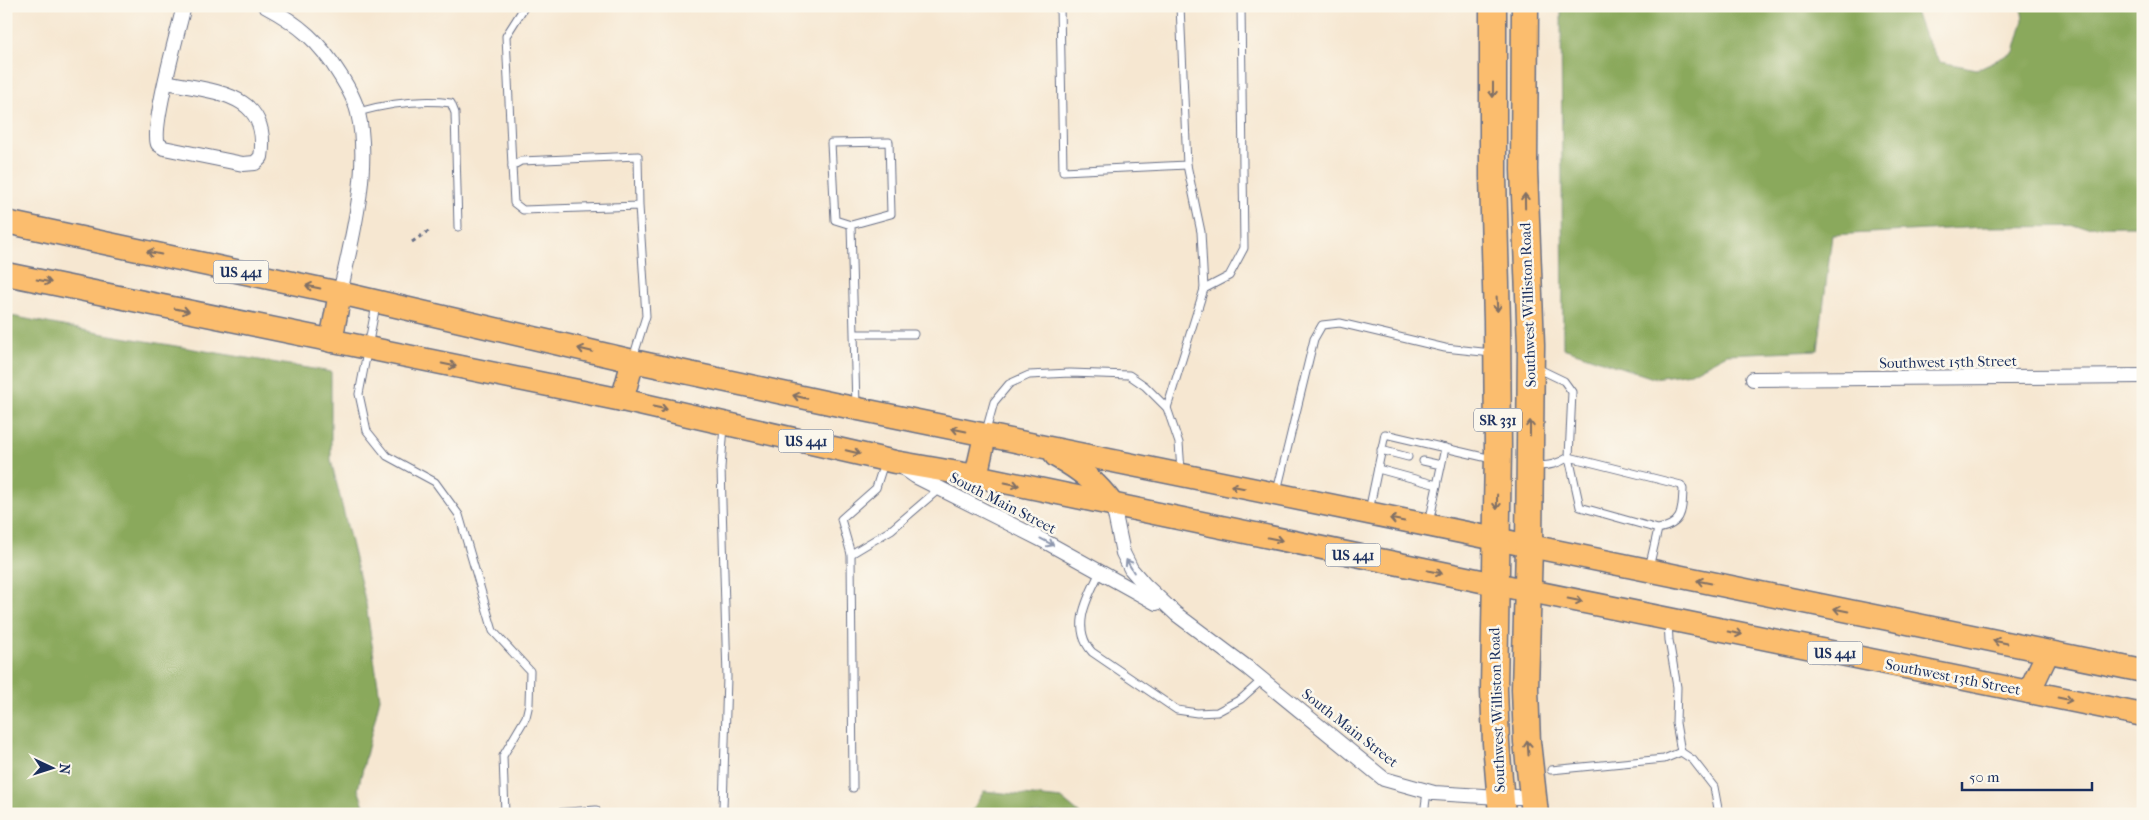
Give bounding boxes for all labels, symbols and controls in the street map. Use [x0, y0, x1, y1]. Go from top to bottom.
one-way arrow [1488, 81, 1498, 97]
one-way arrow [1520, 193, 1530, 209]
street label: Southwest Williston Road [1516, 221, 1540, 388]
one-way arrow [146, 248, 162, 257]
road number: US 441 [214, 260, 268, 284]
one-way arrow [36, 277, 52, 287]
one-way arrow [305, 282, 321, 292]
one-way arrow [1492, 296, 1501, 312]
one-way arrow [173, 305, 189, 315]
one-way arrow [578, 345, 594, 354]
street label: Southwest 15th Street [1879, 352, 2018, 372]
one-way arrow [441, 360, 457, 370]
one-way arrow [792, 392, 808, 401]
one-way arrow [652, 404, 668, 413]
road number: SR 331 [1474, 408, 1522, 432]
one-way arrow [1525, 420, 1535, 436]
one-way arrow [951, 425, 967, 434]
road number: US 441 [778, 430, 834, 452]
one-way arrow [844, 448, 860, 457]
street label: South Main Street [947, 468, 1060, 538]
one-way arrow [1003, 480, 1019, 489]
one-way arrow [1231, 482, 1247, 492]
one-way arrow [1492, 493, 1502, 509]
one-way arrow [1390, 514, 1406, 524]
one-way arrow [1267, 535, 1283, 544]
one-way arrow [1039, 538, 1053, 548]
road number: US 441 [1326, 544, 1380, 566]
one-way arrow [1125, 560, 1135, 574]
one-way arrow [1426, 567, 1442, 577]
one-way arrow [1696, 577, 1712, 586]
one-way arrow [1567, 596, 1583, 606]
one-way arrow [1833, 605, 1849, 614]
street label: Southwest Williston Road [1485, 626, 1509, 793]
one-way arrow [1726, 628, 1742, 638]
one-way arrow [1992, 637, 2008, 646]
road number: US 441 [1808, 641, 1862, 664]
street label: Southwest 13th Street [1884, 655, 2023, 699]
street label: South Main Street [1298, 685, 1402, 772]
one-way arrow [2057, 695, 2073, 705]
one-way arrow [1523, 741, 1533, 757]
north arrow [28, 742, 78, 792]
scale bar [1962, 760, 2092, 792]
text: N [56, 763, 73, 775]
text: 50 m [1969, 768, 2000, 786]

